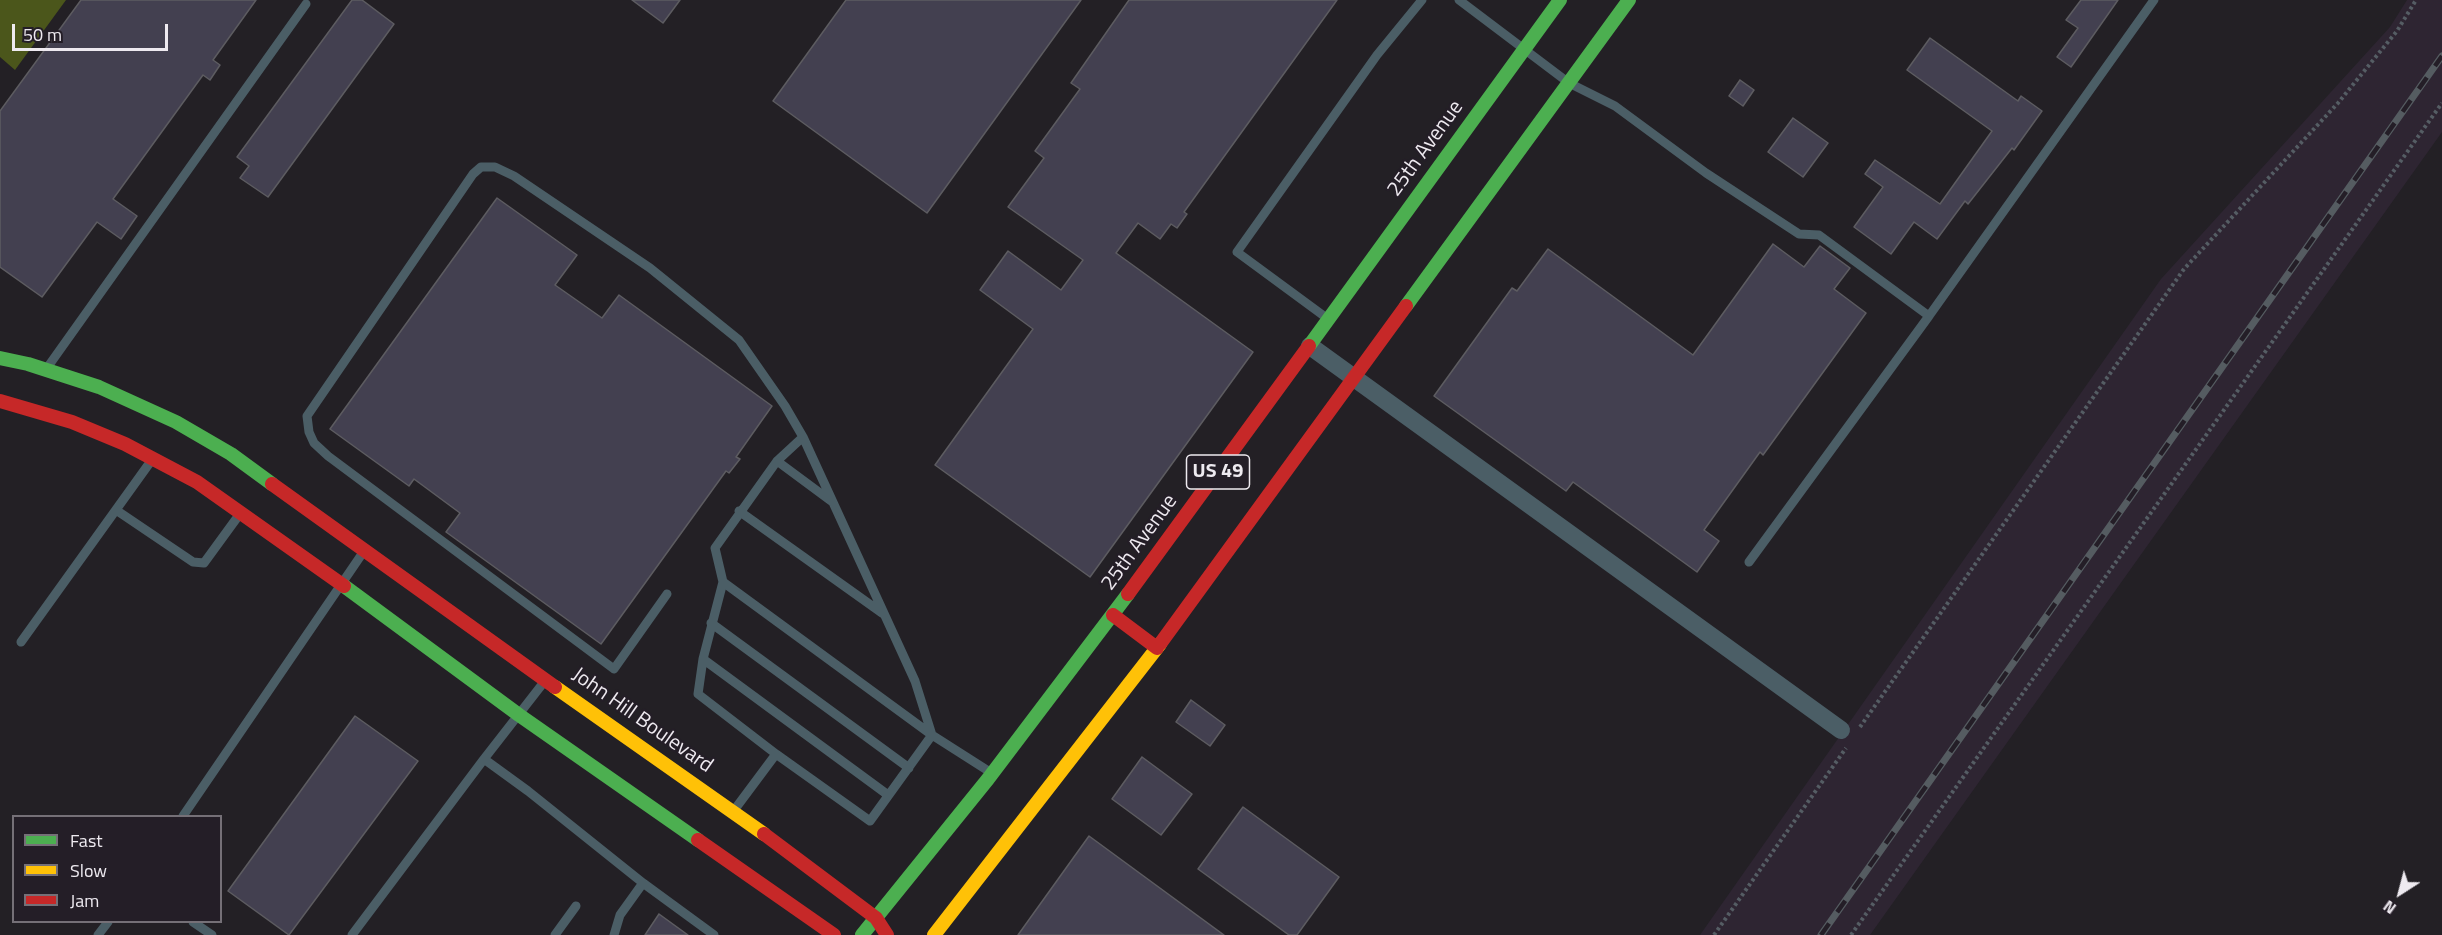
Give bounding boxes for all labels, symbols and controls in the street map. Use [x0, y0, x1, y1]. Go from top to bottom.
scale bar [15, 12, 171, 50]
text: 50 m [23, 21, 62, 48]
street label: 25th Avenue [1383, 96, 1469, 202]
road number: US 49 [1186, 455, 1250, 489]
street label: 25th Avenue [1097, 490, 1183, 596]
street label: John Hill Boulevard [567, 663, 717, 779]
legend [12, 815, 222, 923]
text: Fast [70, 827, 103, 854]
text: Slow [70, 857, 107, 884]
north arrow [2370, 863, 2430, 923]
text: Jam [70, 887, 99, 914]
text: N [2378, 895, 2401, 921]

